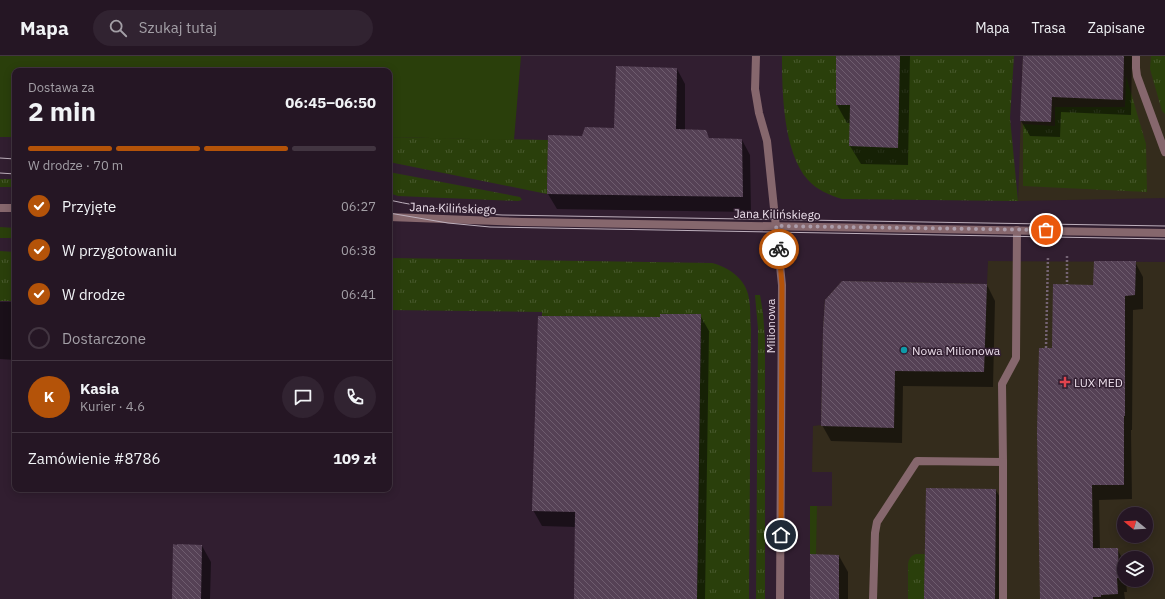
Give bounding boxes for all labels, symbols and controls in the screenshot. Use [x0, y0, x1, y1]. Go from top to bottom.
search box [93, 10, 373, 46]
text: Mapa [20, 16, 69, 40]
icon: search [107, 17, 129, 39]
text: Szukaj tutaj [139, 18, 217, 37]
text: Mapa [975, 19, 1010, 37]
text: Trasa [1032, 19, 1066, 37]
text: Zapisane [1088, 19, 1145, 37]
text: Dostawa za [28, 79, 95, 96]
text: 06:45–06:50 [285, 93, 376, 112]
text: 2 min [28, 94, 96, 128]
text: W drodze · 70 m [28, 157, 123, 174]
icon: check [28, 195, 50, 217]
text: Przyjęte [62, 197, 116, 216]
text: 06:27 [341, 198, 376, 215]
street label: Jana Kilińskiego [409, 199, 497, 217]
street label: Jana Kilińskiego [733, 206, 821, 222]
pin [1029, 213, 1063, 247]
icon: bag [1035, 219, 1057, 241]
courier [759, 229, 799, 269]
icon: bike [768, 238, 790, 260]
icon: check [28, 239, 50, 261]
text: W przygotowaniu [62, 241, 177, 260]
text: 06:38 [341, 242, 376, 259]
icon: check [28, 283, 50, 305]
text: W drodze [62, 285, 125, 304]
text: 06:41 [341, 286, 376, 303]
street label: Milionowa [763, 298, 778, 353]
text: Dostarczone [62, 329, 146, 348]
place label: Nowa Milionowa [912, 343, 1001, 358]
marker: Nowa Milionowa [899, 345, 909, 355]
place label: LUX MED [1074, 375, 1123, 390]
button: chat [282, 376, 324, 418]
button: phone [334, 376, 376, 418]
marker: LUX MED [1059, 376, 1071, 388]
text: Kasia [80, 379, 119, 398]
text: K [44, 387, 54, 406]
text: Kurier · 4.6 [80, 398, 145, 415]
text: Zamówienie #8786 [28, 449, 160, 468]
text: 109 zł [333, 449, 376, 468]
north arrow [1117, 507, 1153, 543]
map controls [1117, 507, 1153, 587]
pin [764, 518, 798, 552]
icon: home [770, 524, 792, 546]
button: layers [1117, 551, 1153, 587]

